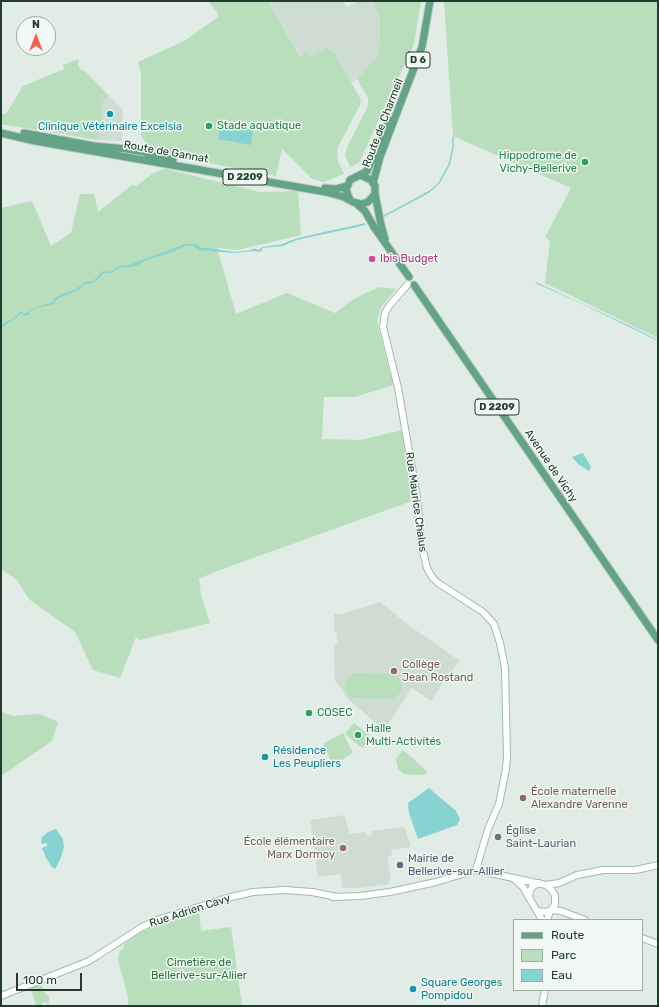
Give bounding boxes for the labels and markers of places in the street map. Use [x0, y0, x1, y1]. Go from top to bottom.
marker: Clinique Vétérinaire Excelsia [105, 109, 115, 119]
place label: Stade aquatique [217, 119, 301, 133]
place label: Clinique Vétérinaire Excelsia [38, 120, 182, 134]
marker: Stade aquatique [204, 121, 214, 131]
place label: Hippodrome de Vichy-Bellerive [499, 149, 577, 175]
marker: Hippodrome de Vichy-Bellerive [580, 157, 590, 167]
place label: Ibis Budget [380, 252, 438, 266]
marker: Ibis Budget [367, 254, 377, 264]
place label: Collège Jean Rostand [402, 658, 473, 684]
marker: Collège Jean Rostand [389, 666, 399, 676]
place label: COSEC [317, 706, 353, 720]
marker: COSEC [304, 708, 314, 718]
place label: Halle Multi-Activités [366, 722, 441, 748]
marker: Halle Multi-Activités [353, 730, 363, 740]
place label: Résidence Les Peupliers [273, 744, 341, 770]
marker: Résidence Les Peupliers [260, 752, 270, 762]
place label: École maternelle Alexandre Varenne [531, 785, 628, 811]
marker: École maternelle Alexandre Varenne [518, 793, 528, 803]
place label: Église Saint-Laurian [506, 824, 576, 850]
marker: Église Saint-Laurian [493, 832, 503, 842]
place label: École élémentaire Marx Dormoy [244, 835, 335, 861]
marker: École élémentaire Marx Dormoy [338, 843, 348, 853]
place label: Mairie de Bellerive-sur-Allier [408, 852, 504, 878]
marker: Mairie de Bellerive-sur-Allier [395, 860, 405, 870]
place label: Square Georges Pompidou [421, 976, 502, 1002]
marker: Square Georges Pompidou [408, 984, 418, 994]

